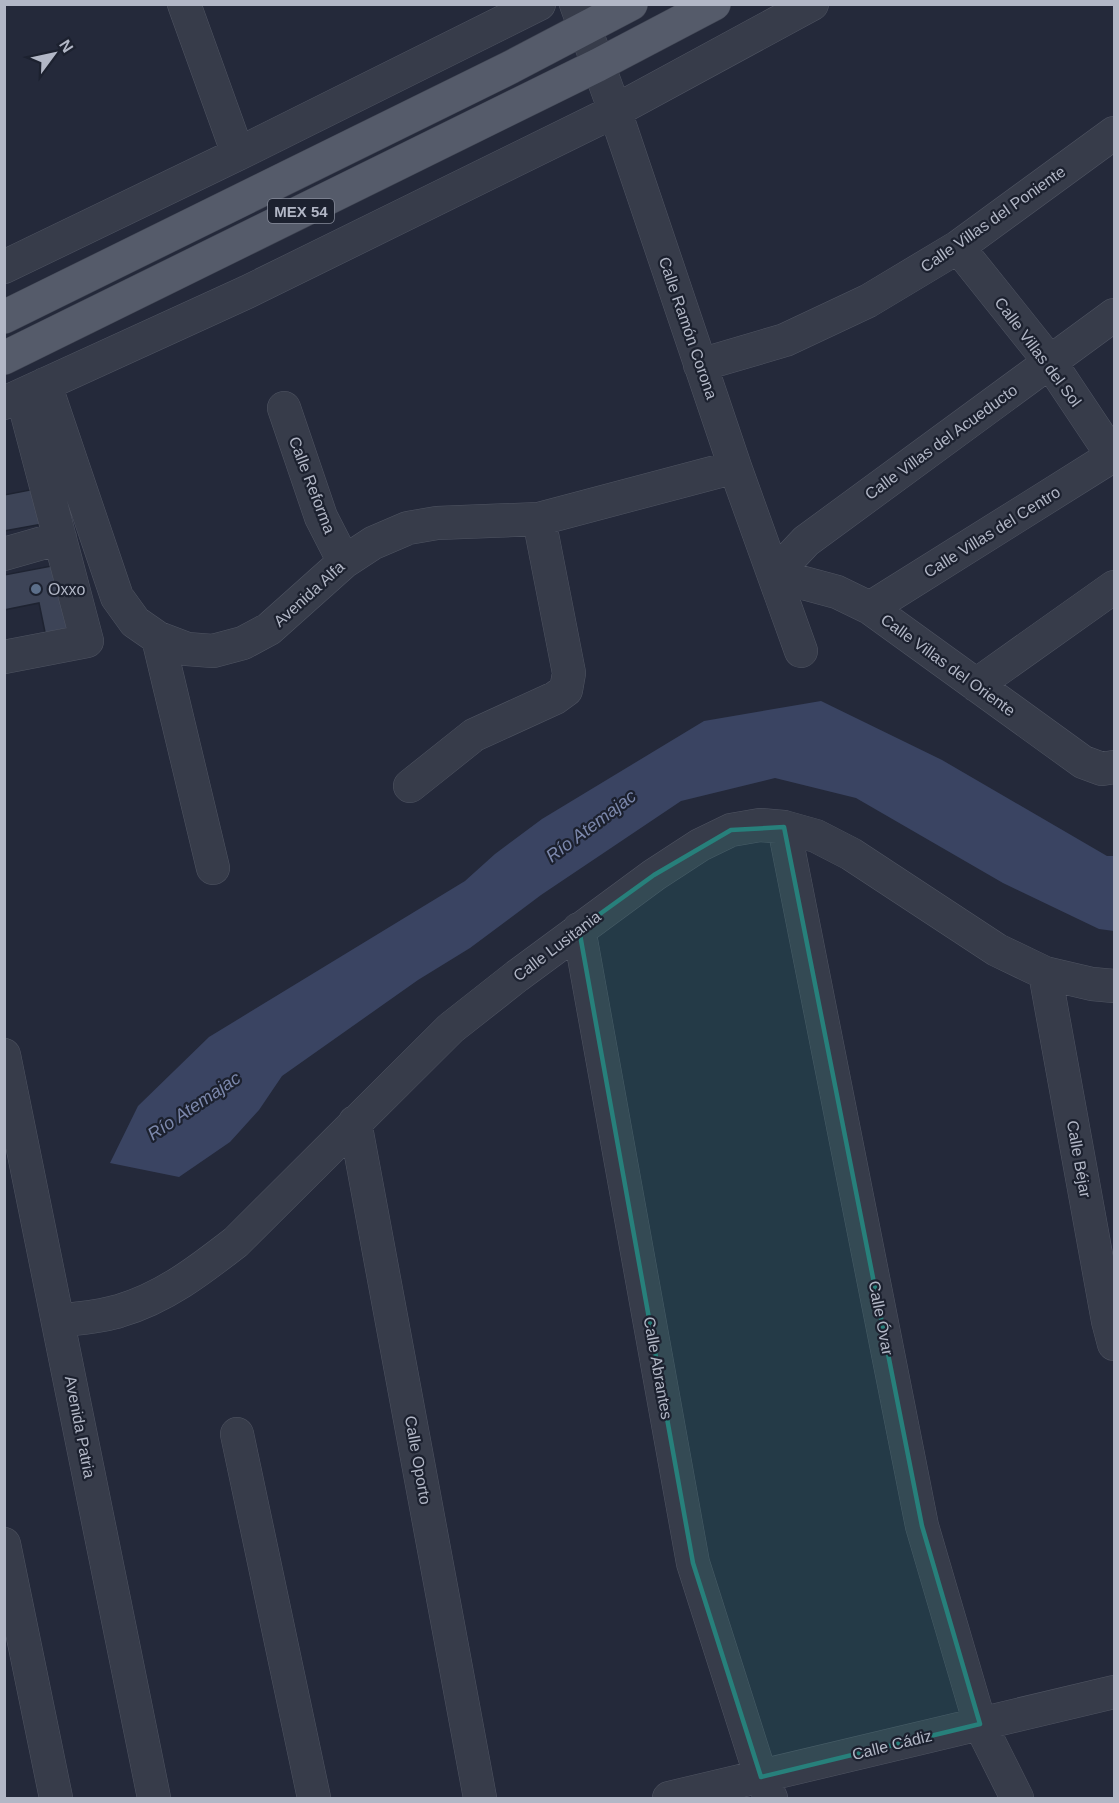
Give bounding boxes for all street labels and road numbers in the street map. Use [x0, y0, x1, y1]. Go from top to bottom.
street label: Calle Villas del Poniente [918, 163, 1069, 275]
road number: MEX 54 [268, 199, 334, 223]
street label: Calle Ramón Corona [656, 255, 720, 401]
street label: Calle Villas del Sol [991, 294, 1085, 410]
street label: Calle Villas del Acueducto [862, 381, 1020, 503]
street label: Calle Reforma [286, 434, 338, 536]
street label: Calle Villas del Centro [921, 483, 1063, 581]
street label: Avenida Alfa [270, 558, 348, 630]
street label: Calle Villas del Oriente [878, 611, 1018, 719]
street label: Calle Lusitania [510, 908, 604, 984]
street label: Calle Béjar [1064, 1119, 1094, 1200]
street label: Calle Óvar [865, 1279, 898, 1357]
street label: Calle Abrantes [641, 1315, 675, 1421]
street label: Avenida Patria [62, 1374, 98, 1480]
street label: Calle Oporto [402, 1414, 434, 1506]
street label: Calle Cádiz [850, 1727, 934, 1763]

